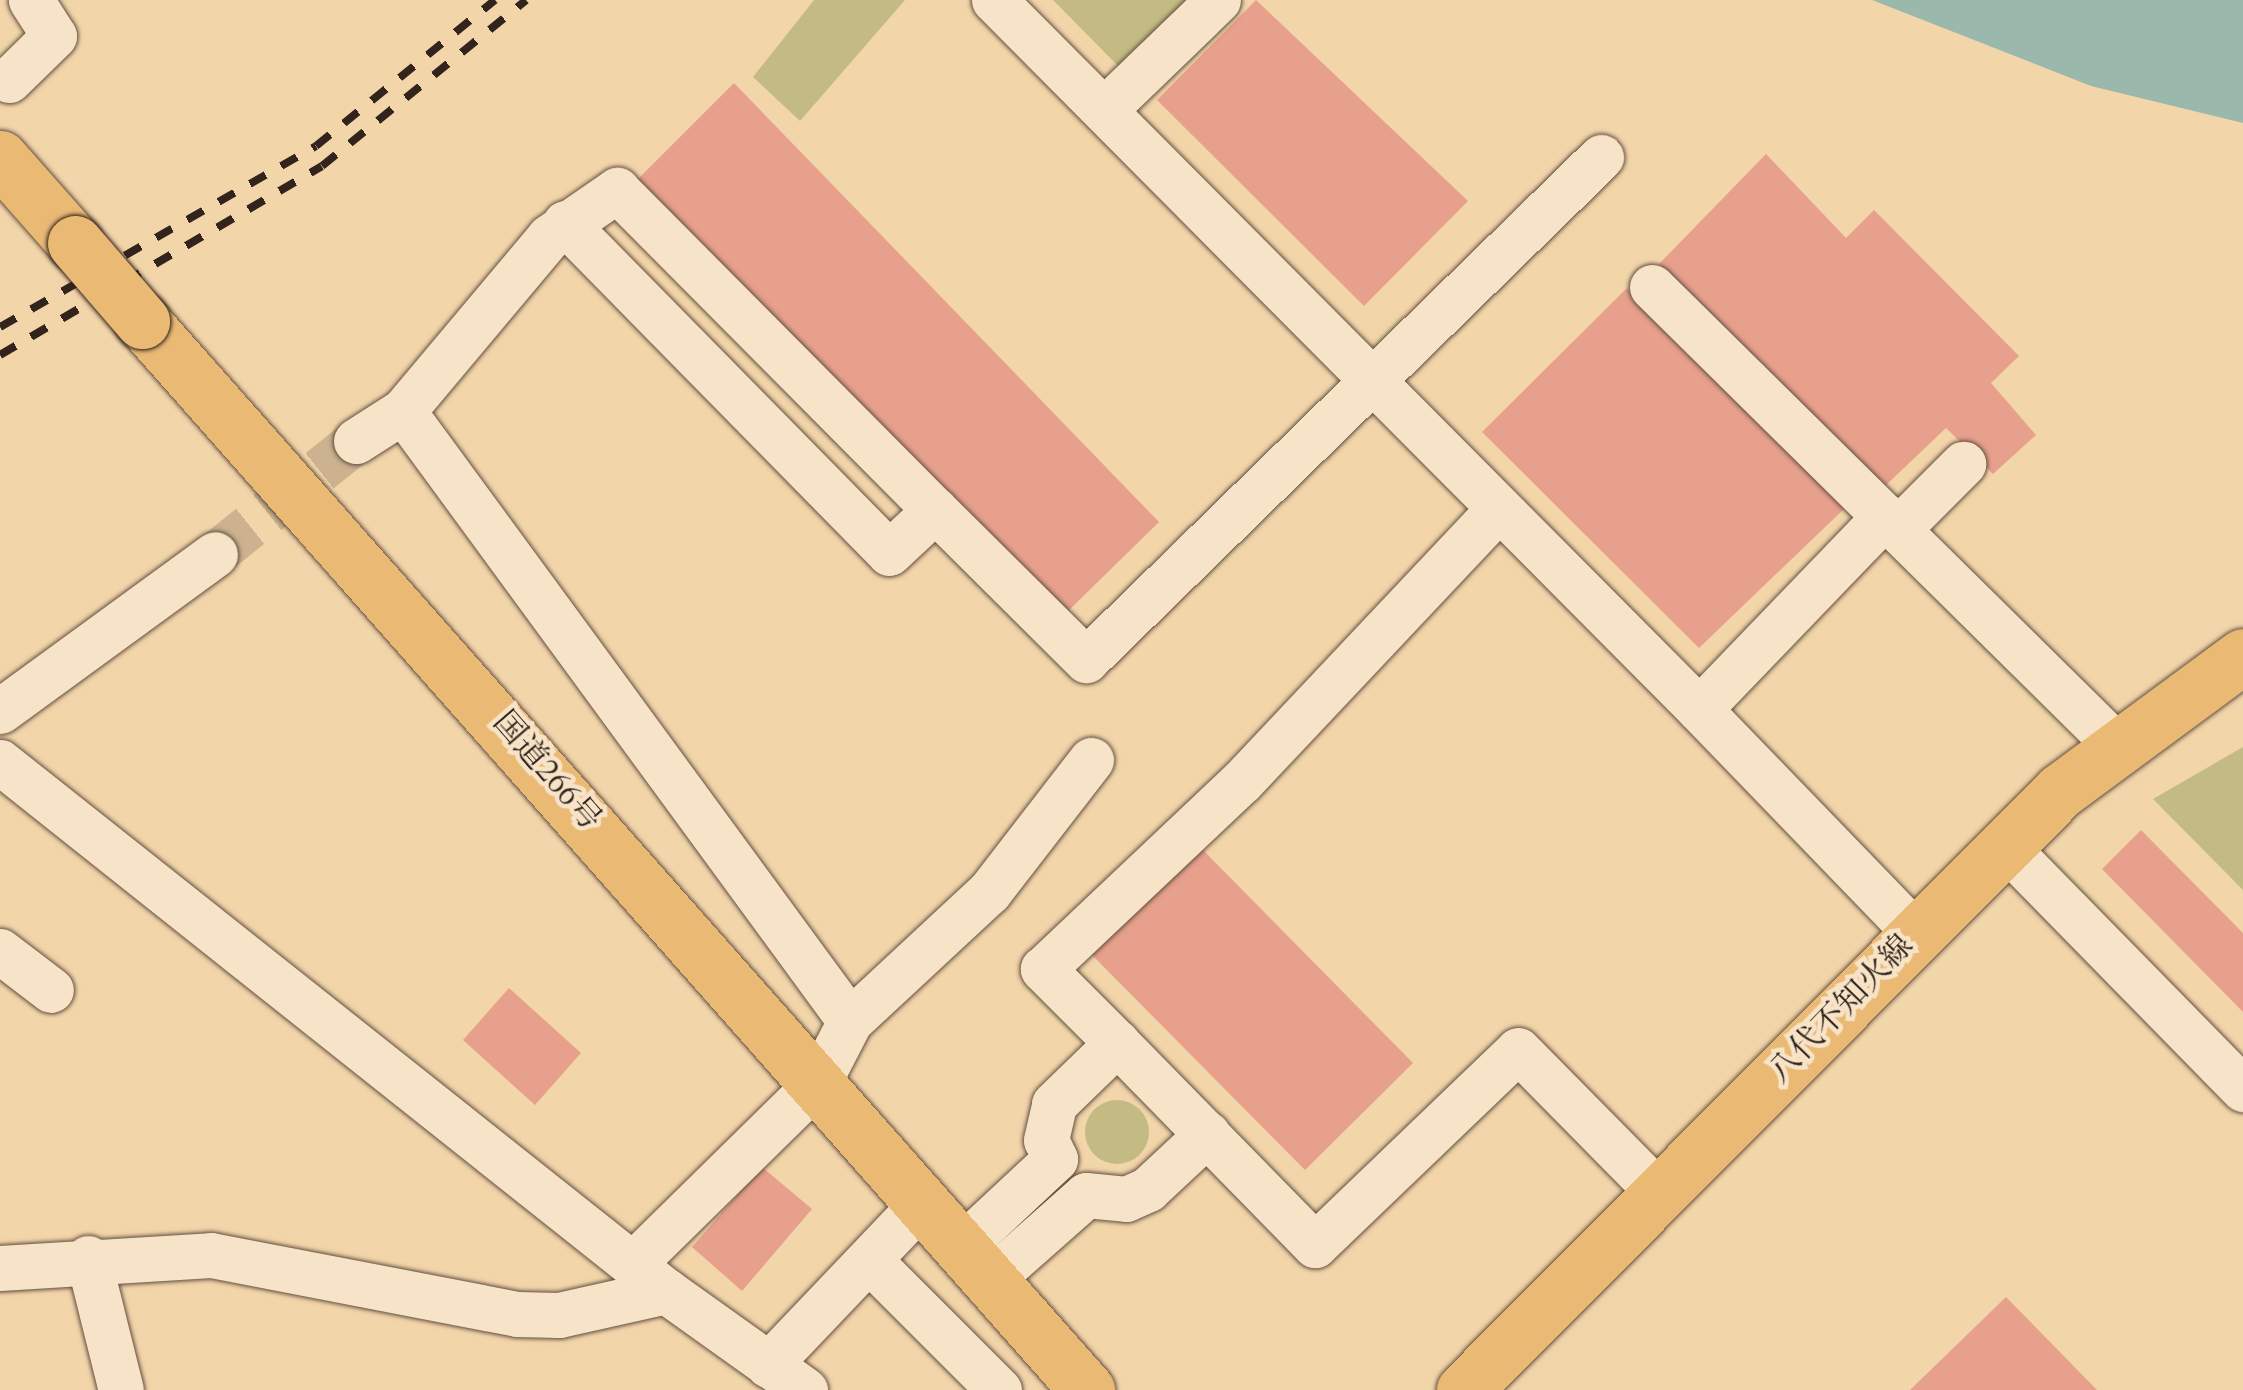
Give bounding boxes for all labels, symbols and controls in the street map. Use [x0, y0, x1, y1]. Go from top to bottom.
street label: 国道266号 [485, 704, 609, 838]
street label: 八代不知火線 [1761, 927, 1921, 1091]

